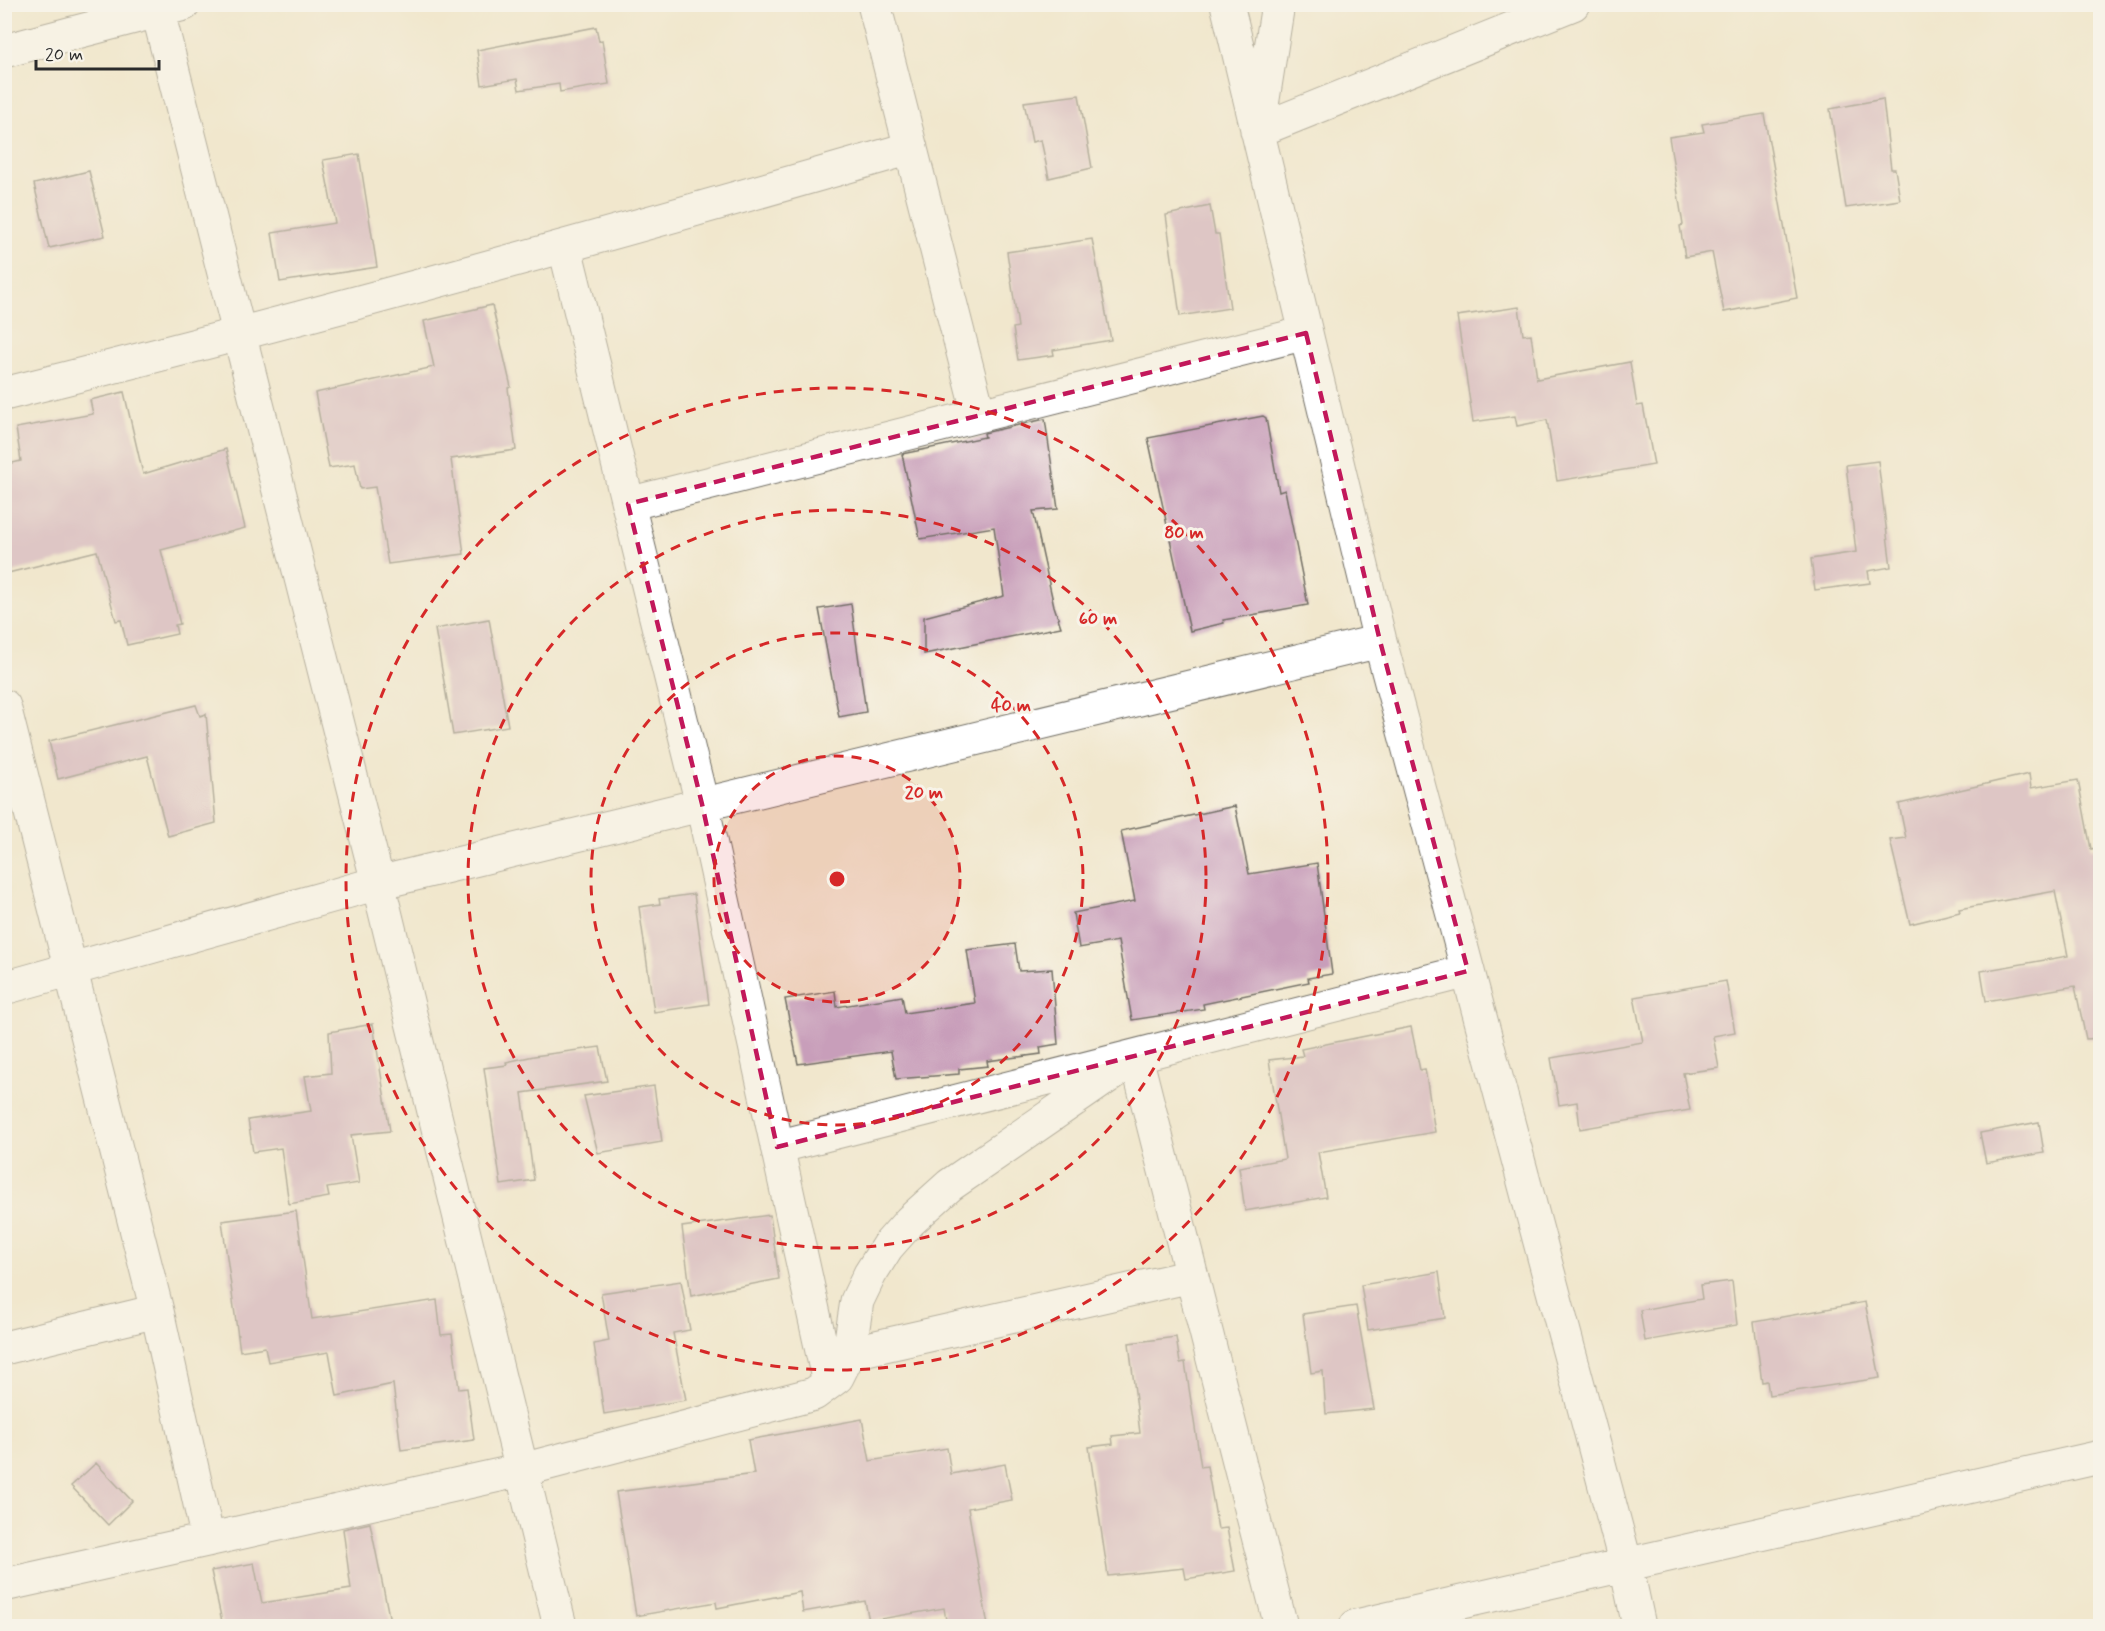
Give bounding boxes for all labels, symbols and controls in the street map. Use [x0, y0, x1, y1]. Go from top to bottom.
scale bar [36, 33, 159, 71]
text: 20 m [45, 43, 83, 67]
text: 80 m [1164, 521, 1204, 545]
text: 60 m [1079, 607, 1117, 631]
text: 40 m [991, 694, 1031, 718]
text: 20 m [905, 781, 943, 805]
centre of rings [827, 869, 847, 889]

